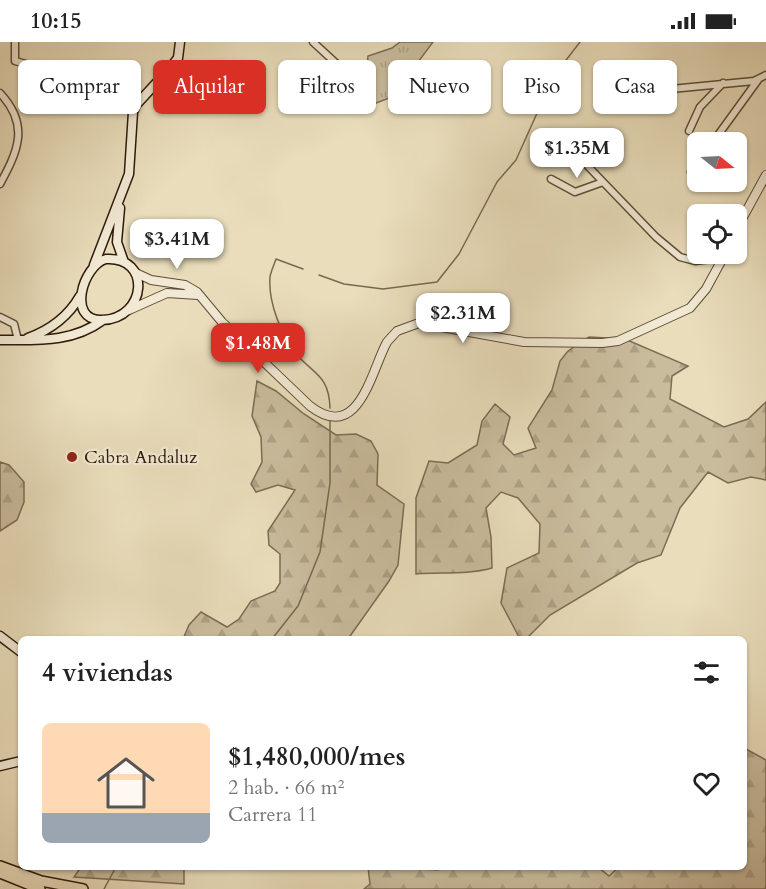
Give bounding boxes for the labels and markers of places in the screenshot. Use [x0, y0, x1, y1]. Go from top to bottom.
pin: $1.35M [528, 128, 626, 179]
pin: $3.41M [128, 219, 226, 270]
pin: $2.31M [414, 293, 512, 344]
pin: $1.48M [209, 323, 307, 374]
place label: Cabra Andaluz [84, 445, 197, 470]
marker: Cabra Andaluz [65, 450, 79, 464]

